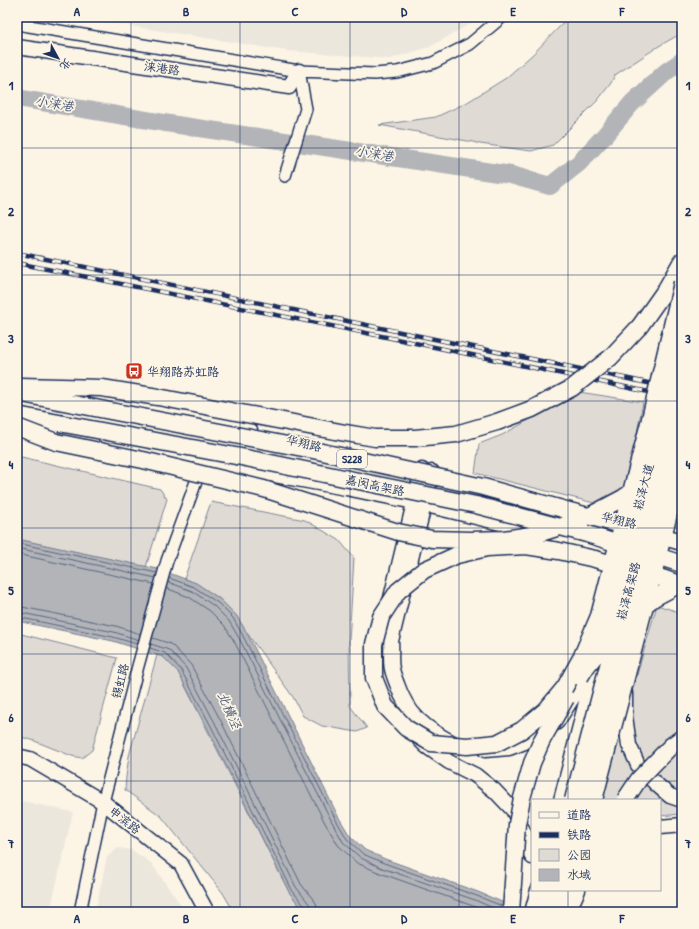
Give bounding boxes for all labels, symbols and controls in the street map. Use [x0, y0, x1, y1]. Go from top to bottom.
text: A [74, 2, 81, 20]
text: B [183, 2, 190, 20]
text: C [291, 2, 299, 20]
text: D [401, 2, 408, 20]
text: E [510, 2, 516, 20]
text: F [619, 2, 626, 20]
north arrow [38, 38, 78, 78]
text: 北 [57, 56, 75, 73]
street label: 涞港路 [143, 57, 181, 79]
text: 1 [9, 76, 14, 94]
text: 1 [686, 76, 691, 94]
water label: 小涞港 [33, 91, 77, 115]
water label: 小涞港 [353, 141, 397, 165]
text: 2 [8, 202, 15, 220]
text: 2 [685, 202, 692, 220]
text: 3 [8, 329, 14, 347]
text: 3 [685, 329, 691, 347]
bus stop icon: 华翔路苏虹路 [124, 361, 144, 381]
place label: 华翔路苏虹路 [147, 363, 219, 380]
street label: 华翔路 [285, 431, 323, 455]
road number: S228 [337, 450, 367, 468]
text: 4 [9, 455, 14, 473]
text: 4 [686, 455, 691, 473]
street label: 崧泽大道 [629, 462, 657, 512]
street label: 嘉闵高架路 [344, 470, 406, 500]
street label: 华翔路 [599, 507, 639, 533]
street label: 崧泽高架路 [612, 560, 644, 622]
text: 5 [8, 581, 14, 599]
text: 5 [685, 581, 691, 599]
street label: 锡虹路 [107, 661, 133, 701]
water label: 北横泾 [214, 689, 247, 732]
text: 6 [8, 708, 14, 726]
text: 6 [685, 708, 691, 726]
legend [531, 799, 661, 891]
street label: 申滨路 [106, 802, 144, 838]
text: 道路 [567, 806, 591, 823]
text: 铁路 [567, 826, 591, 843]
text: 7 [7, 834, 15, 852]
text: 7 [684, 834, 692, 852]
text: 公园 [567, 846, 591, 863]
text: 水域 [567, 866, 591, 883]
text: A [74, 909, 81, 927]
text: B [183, 909, 190, 927]
text: C [291, 909, 299, 927]
text: D [401, 909, 408, 927]
text: E [510, 909, 516, 927]
text: F [619, 909, 626, 927]

